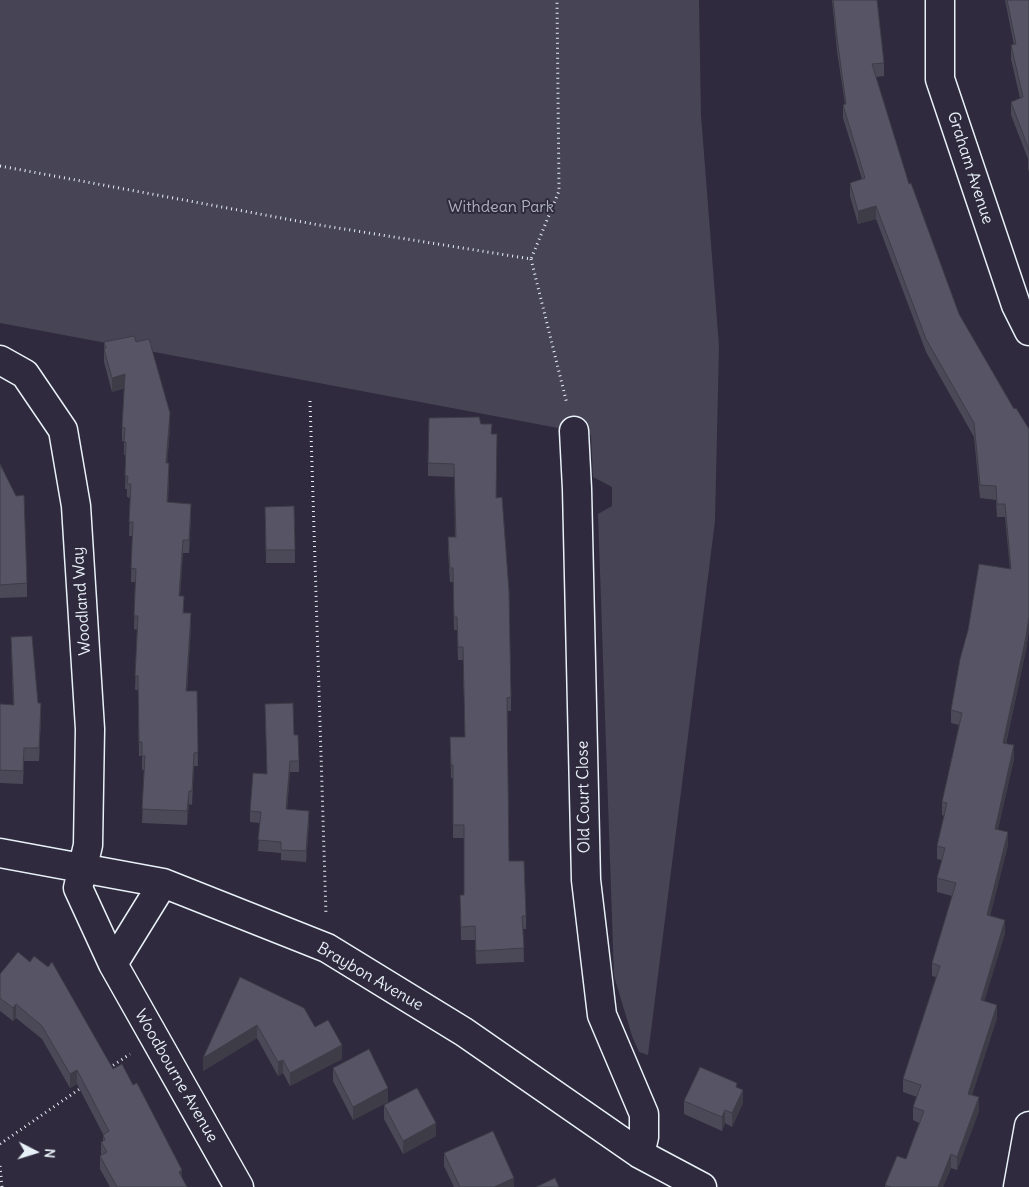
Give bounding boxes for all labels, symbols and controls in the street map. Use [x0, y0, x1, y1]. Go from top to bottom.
street label: Graham Avenue [943, 109, 997, 227]
park label: Withdean Park [448, 197, 554, 217]
street label: Woodland Way [69, 546, 95, 656]
street label: Old Court Close [573, 741, 595, 853]
street label: Braybon Avenue [313, 939, 427, 1015]
street label: Woodbourne Avenue [130, 1006, 222, 1146]
north arrow [10, 1127, 60, 1177]
text: N [41, 1148, 59, 1159]

